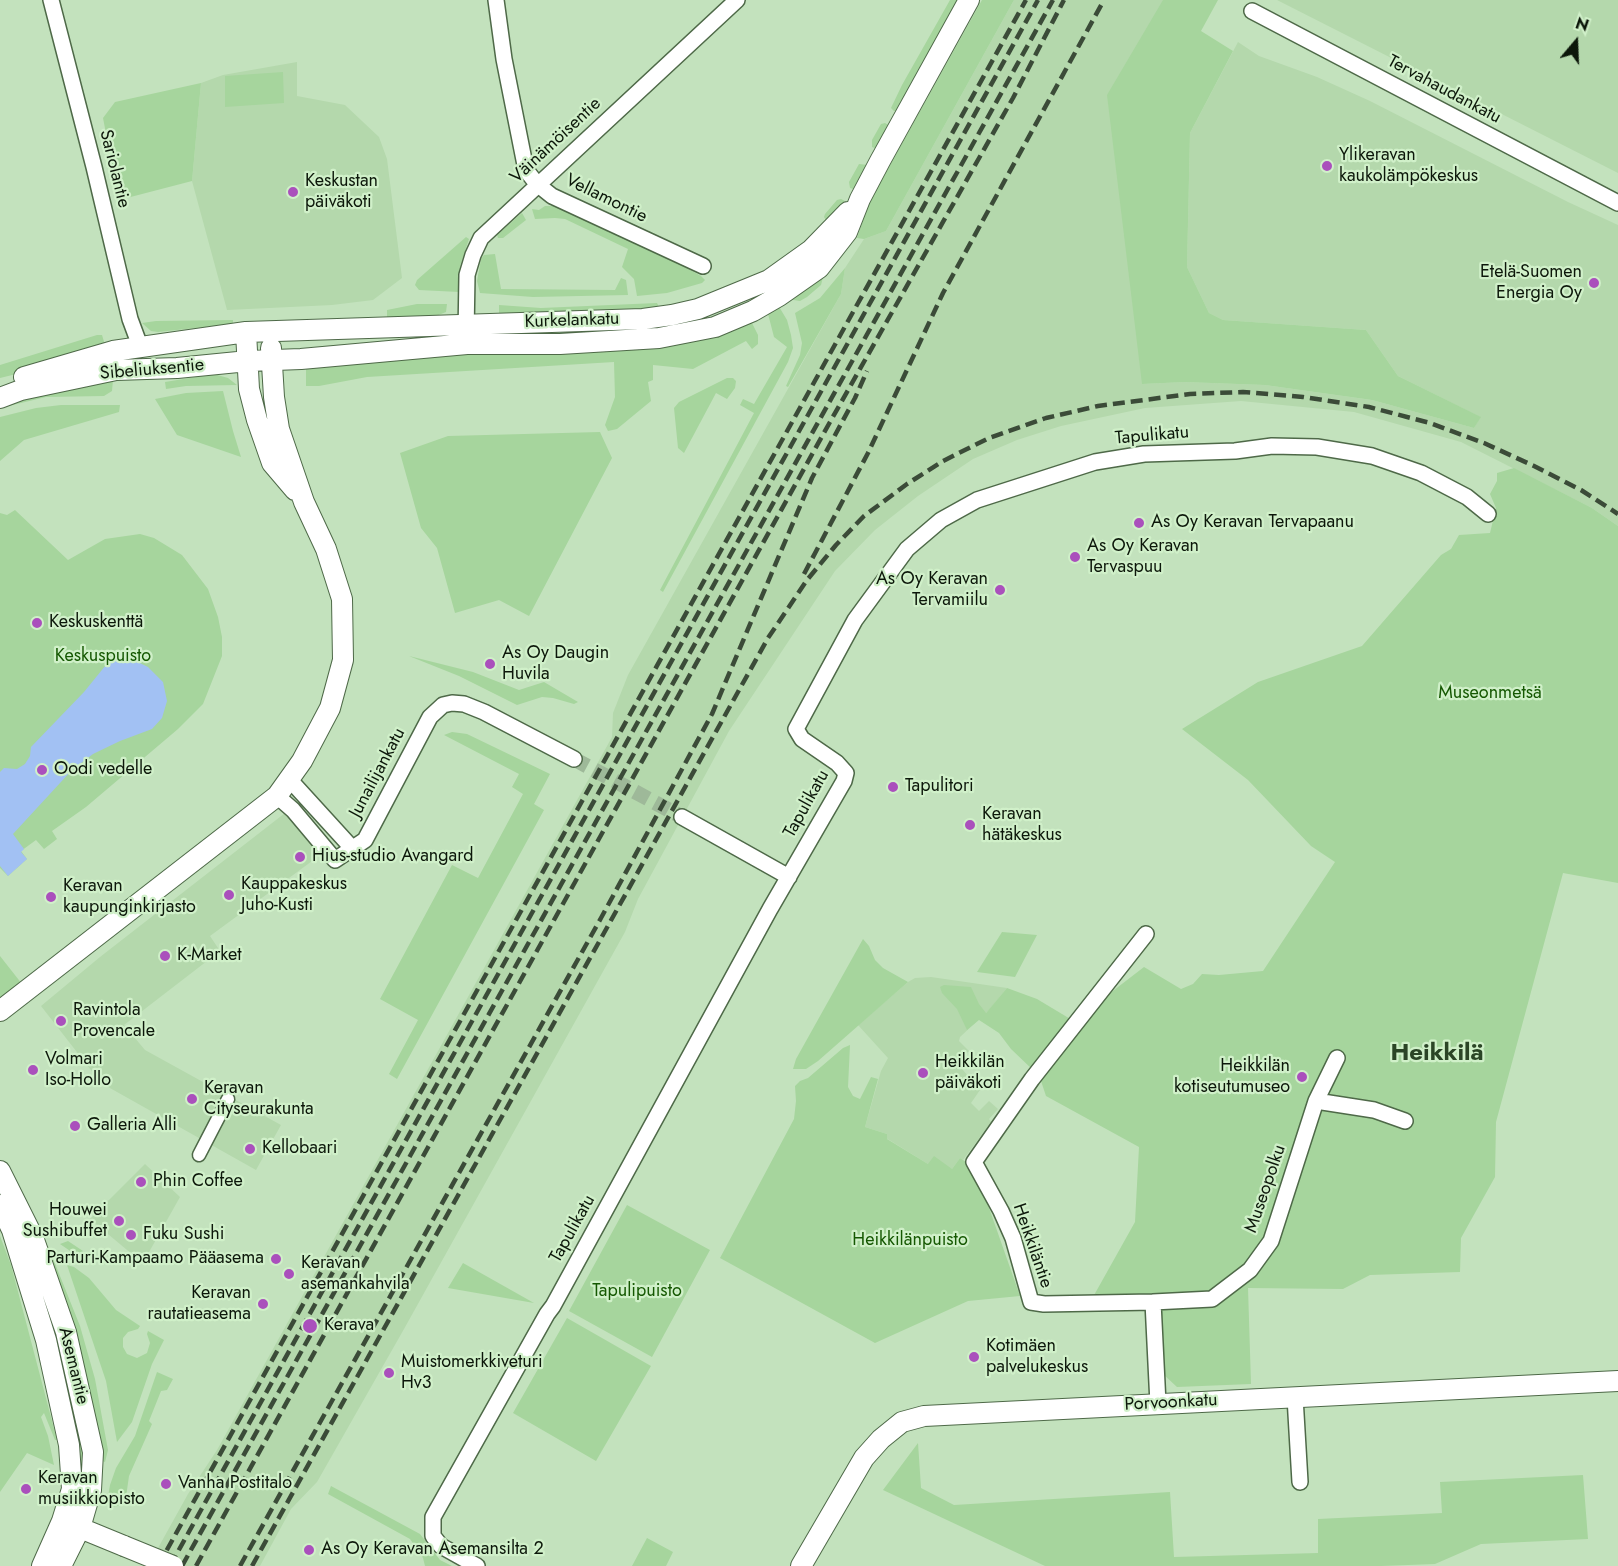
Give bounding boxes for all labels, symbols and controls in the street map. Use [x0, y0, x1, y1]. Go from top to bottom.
north arrow [1546, 12, 1606, 72]
text: N [1572, 12, 1592, 37]
street label: Tervahaudankatu [1384, 51, 1504, 129]
street label: Väinämöisentie [506, 93, 606, 189]
street label: Sariolantie [94, 128, 134, 210]
place label: Ylikeravan kaukolämpökeskus [1339, 145, 1478, 188]
marker: Ylikeravan kaukolämpökeskus [1320, 159, 1334, 173]
street label: Vellamontie [562, 170, 650, 228]
place label: Keskustan päiväkoti [305, 171, 378, 213]
marker: Keskustan päiväkoti [286, 185, 300, 199]
place label: Etelä-Suomen Energia Oy [1480, 262, 1582, 304]
marker: Etelä-Suomen Energia Oy [1587, 276, 1601, 290]
street label: Kurkelankatu [524, 309, 620, 333]
street label: Sibeliuksentie [99, 355, 205, 385]
street label: Tapulikatu [1114, 422, 1190, 450]
place label: As Oy Keravan Tervapaanu [1151, 512, 1354, 534]
marker: As Oy Keravan Tervapaanu [1132, 516, 1146, 530]
place label: As Oy Keravan Tervaspuu [1087, 536, 1199, 578]
marker: As Oy Keravan Tervaspuu [1068, 550, 1082, 564]
place label: As Oy Keravan Tervamiilu [876, 569, 988, 612]
marker: As Oy Keravan Tervamiilu [993, 583, 1007, 597]
place label: Keskuskenttä [49, 612, 143, 634]
marker: Keskuskenttä [30, 616, 44, 630]
place label: As Oy Daugin Huvila [502, 643, 609, 686]
park label: Keskuspuisto [55, 646, 151, 668]
marker: As Oy Daugin Huvila [483, 657, 497, 671]
park label: Museonmetsä [1438, 683, 1542, 705]
street label: Junailijankatu [345, 725, 411, 821]
place label: Oodi vedelle [54, 759, 152, 781]
marker: Oodi vedelle [35, 763, 49, 777]
street label: Tapulikatu [780, 766, 834, 842]
place label: Tapulitori [905, 776, 974, 798]
marker: Tapulitori [886, 780, 900, 794]
place label: Keravan hätäkeskus [982, 804, 1062, 846]
marker: Keravan hätäkeskus [963, 818, 977, 832]
place label: Hius-studio Avangard [312, 846, 474, 868]
marker: Hius-studio Avangard [293, 850, 307, 864]
place label: Kauppakeskus Juho-Kusti [241, 874, 347, 916]
place label: Keravan kaupunginkirjasto [63, 876, 196, 918]
marker: Kauppakeskus Juho-Kusti [222, 888, 236, 902]
marker: Keravan kaupunginkirjasto [44, 890, 58, 904]
place label: K-Market [177, 945, 242, 967]
marker: K-Market [158, 949, 172, 963]
place label: Ravintola Provencale [73, 1000, 155, 1042]
marker: Ravintola Provencale [54, 1014, 68, 1028]
district label: Heikkilä [1390, 1040, 1484, 1068]
place label: Volmari Iso-Hollo [45, 1049, 111, 1092]
place label: Heikkilän päiväkoti [935, 1052, 1005, 1094]
place label: Heikkilän kotiseutumuseo [1174, 1056, 1290, 1098]
marker: Volmari Iso-Hollo [26, 1063, 40, 1077]
marker: Heikkilän päiväkoti [916, 1066, 930, 1080]
marker: Heikkilän kotiseutumuseo [1295, 1070, 1309, 1084]
place label: Keravan Cityseurakunta [204, 1078, 314, 1120]
marker: Keravan Cityseurakunta [185, 1092, 199, 1106]
place label: Galleria Alli [87, 1115, 177, 1137]
marker: Galleria Alli [68, 1119, 82, 1133]
place label: Kellobaari [262, 1138, 337, 1160]
marker: Kellobaari [243, 1142, 257, 1156]
street label: Museopolku [1241, 1142, 1291, 1236]
place label: Phin Coffee [153, 1171, 243, 1193]
marker: Phin Coffee [134, 1175, 148, 1189]
street label: Tapulikatu [546, 1191, 600, 1267]
place label: Houwei Sushibuffet [23, 1200, 107, 1242]
street label: Heikkiläntie [1007, 1201, 1057, 1291]
marker: Houwei Sushibuffet [112, 1214, 126, 1228]
place label: Fuku Sushi [143, 1224, 224, 1246]
marker: Fuku Sushi [124, 1228, 138, 1242]
park label: Heikkilänpuisto [852, 1230, 968, 1252]
place label: Parturi-Kampaamo Pääasema [47, 1248, 264, 1270]
marker: Parturi-Kampaamo Pääasema [269, 1252, 283, 1266]
place label: Keravan asemankahvila [301, 1253, 410, 1296]
marker: Keravan asemankahvila [282, 1267, 296, 1281]
park label: Tapulipuisto [592, 1281, 682, 1303]
place label: Keravan rautatieasema [148, 1283, 251, 1326]
marker: Keravan rautatieasema [256, 1297, 270, 1311]
place label: Kerava [324, 1315, 374, 1337]
marker: Kerava [301, 1317, 319, 1335]
street label: Asemantie [53, 1325, 93, 1407]
place label: Kotimäen palvelukeskus [986, 1336, 1088, 1378]
marker: Kotimäen palvelukeskus [967, 1350, 981, 1364]
place label: Muistomerkkiveturi Hv3 [401, 1352, 543, 1394]
marker: Muistomerkkiveturi Hv3 [382, 1366, 396, 1380]
street label: Porvoonkatu [1124, 1390, 1218, 1416]
place label: Keravan musiikkiopisto [38, 1468, 145, 1510]
place label: Vanha Postitalo [178, 1473, 292, 1495]
marker: Vanha Postitalo [159, 1477, 173, 1491]
marker: Keravan musiikkiopisto [19, 1482, 33, 1496]
place label: As Oy Keravan Asemansilta 2 [321, 1539, 544, 1561]
marker: As Oy Keravan Asemansilta 2 [302, 1543, 316, 1557]

